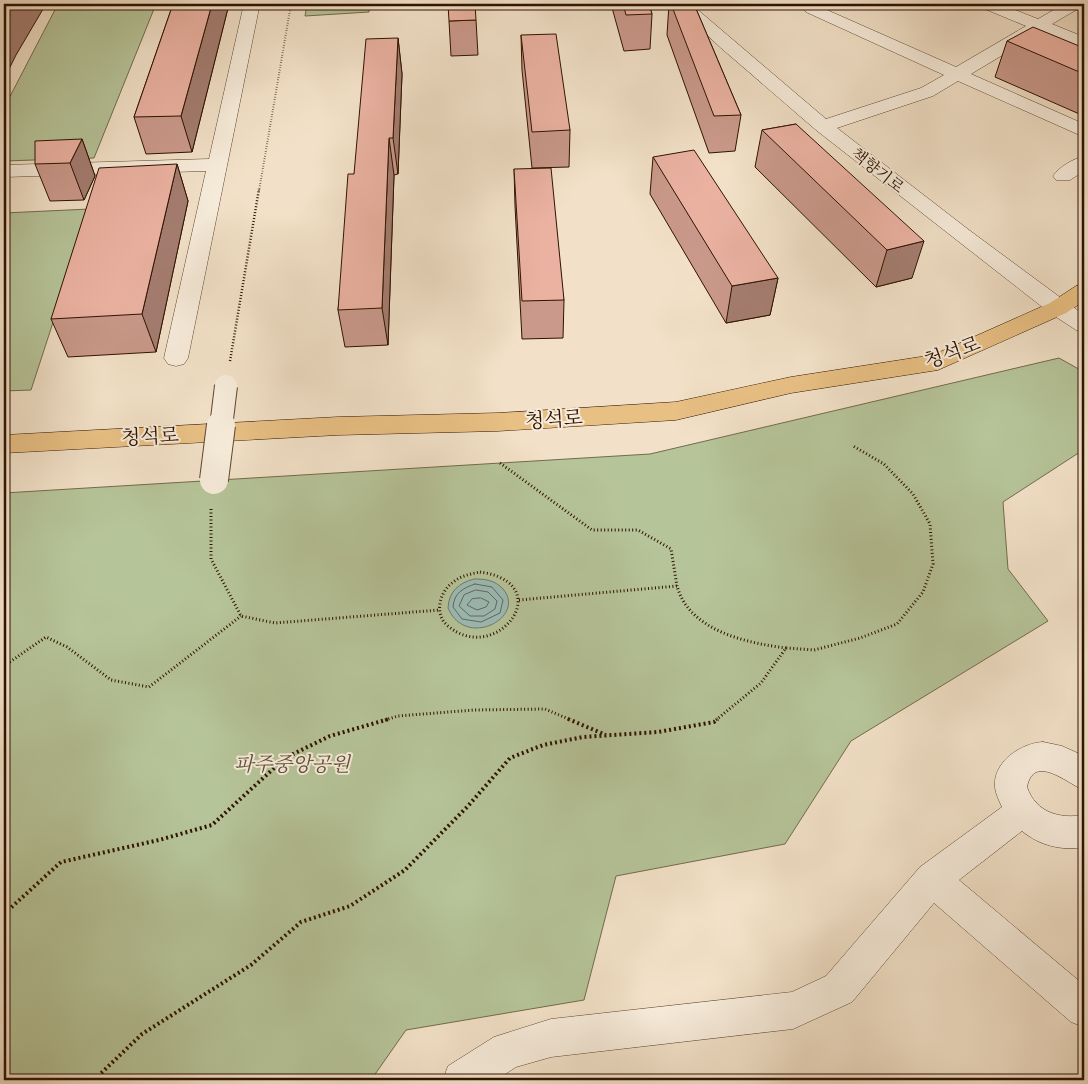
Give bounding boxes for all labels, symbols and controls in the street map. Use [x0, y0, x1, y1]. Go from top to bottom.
street label: 책향기로 [847, 144, 908, 197]
street label: 청석로 [921, 331, 983, 373]
street label: 청석로 [524, 405, 584, 433]
street label: 청석로 [120, 422, 180, 450]
park label: 파주중앙공원 [234, 752, 352, 776]

